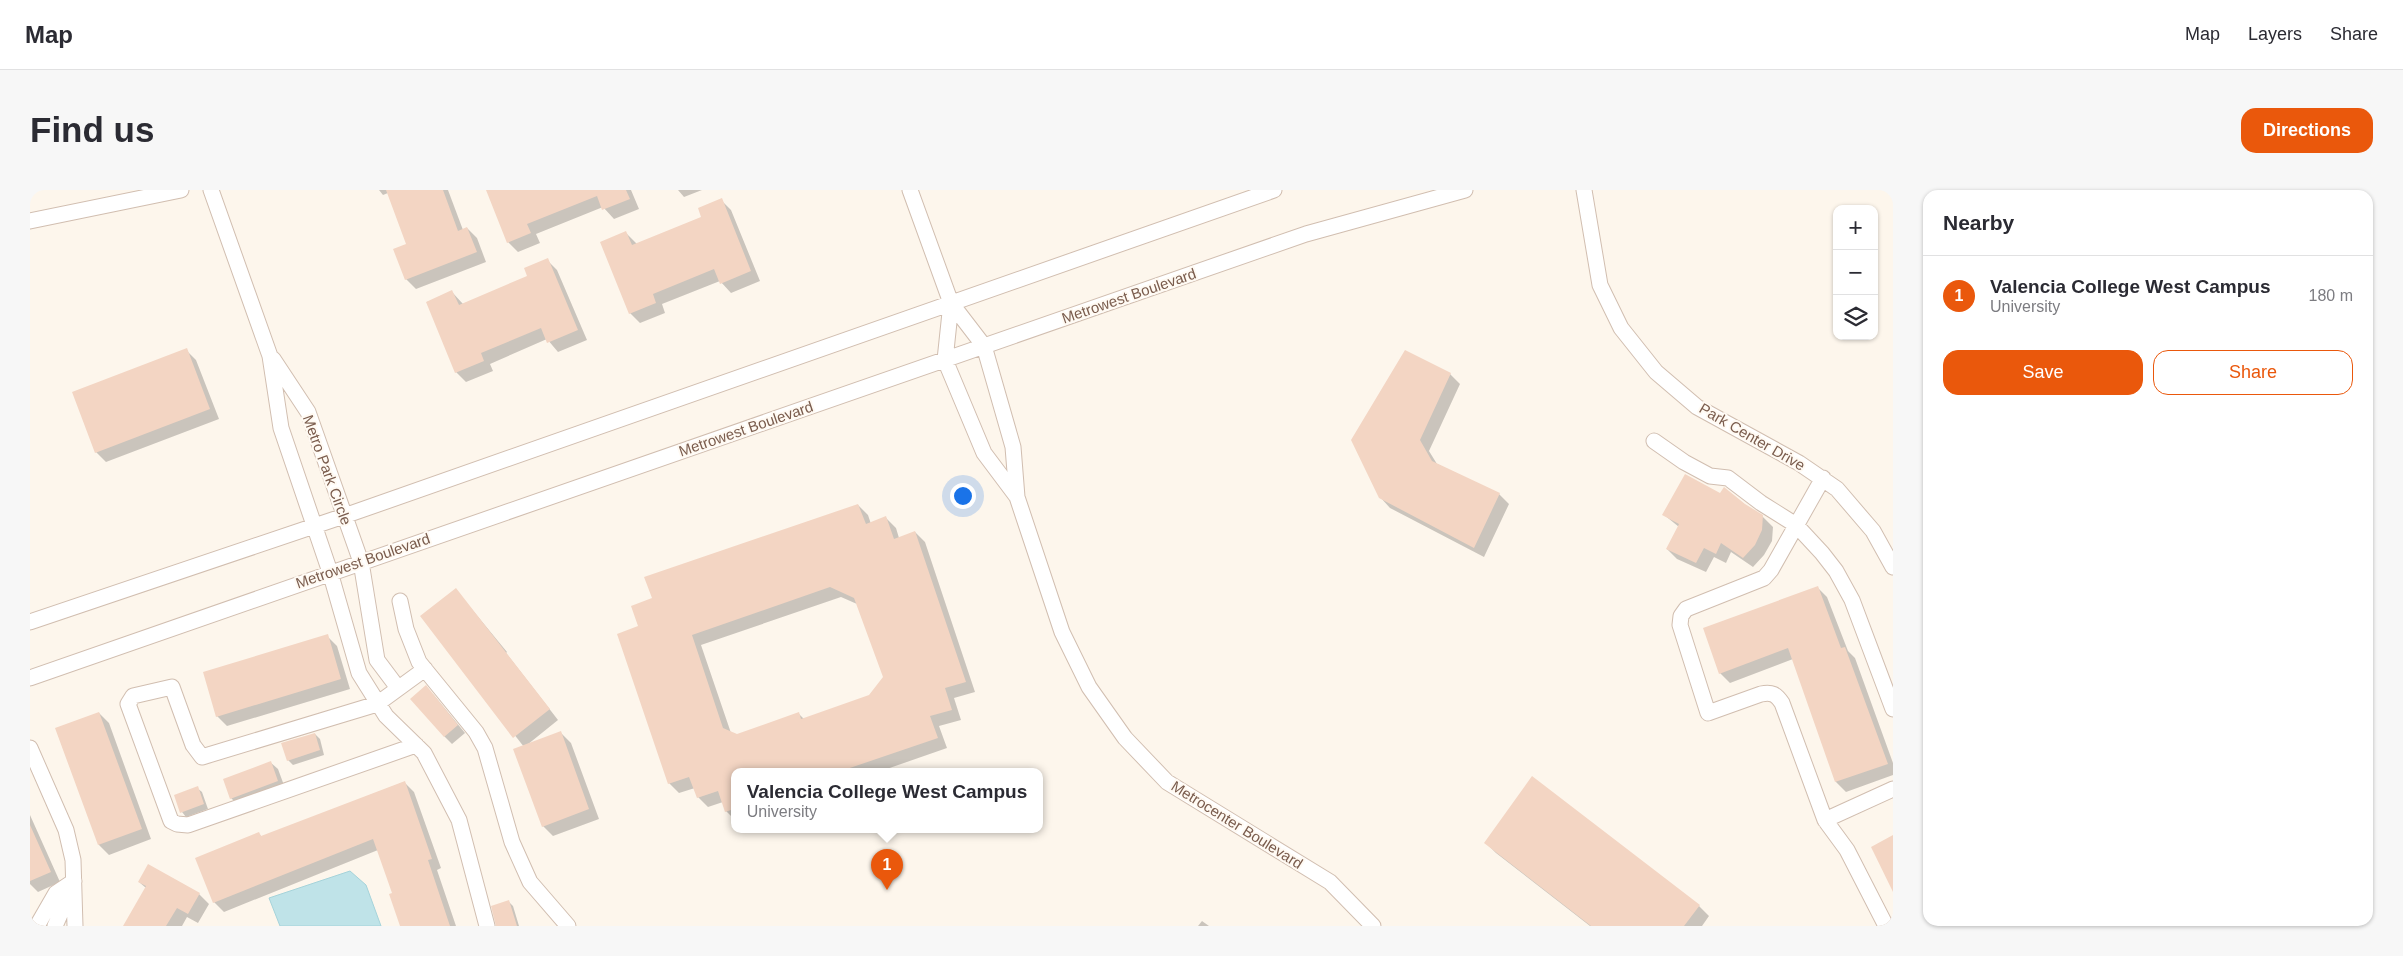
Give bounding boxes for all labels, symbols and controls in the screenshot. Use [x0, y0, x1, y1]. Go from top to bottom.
text: Map [25, 21, 73, 48]
text: Map [2185, 24, 2220, 44]
text: Layers [2248, 24, 2302, 44]
text: Share [2330, 24, 2378, 44]
button: Directions [2241, 108, 2373, 153]
text: Find us [30, 110, 154, 149]
map controls [1833, 205, 1878, 340]
button: + [1833, 205, 1878, 250]
text: Nearby [1943, 211, 2014, 234]
button: − [1833, 250, 1878, 295]
street label: Metrowest Boulevard [1059, 265, 1198, 327]
text: Valencia College West Campus [1990, 276, 2271, 297]
text: 1 [1955, 287, 1963, 304]
text: 180 m [2309, 287, 2353, 304]
button: layers [1833, 295, 1878, 340]
text: University [1990, 298, 2060, 315]
button: Save [1943, 350, 2143, 395]
button: Share [2153, 350, 2353, 395]
street label: Metrowest Boulevard [676, 398, 815, 460]
street label: Park Center Drive [1696, 399, 1808, 474]
street label: Metro Park Circle [300, 412, 355, 527]
your location [950, 483, 976, 509]
street label: Metrowest Boulevard [293, 530, 432, 592]
popup [731, 768, 1043, 833]
street label: Metrocenter Boulevard [1168, 777, 1306, 872]
text: Valencia College West Campus [747, 781, 1027, 802]
text: University [747, 803, 817, 820]
pin: 1 [871, 849, 903, 890]

